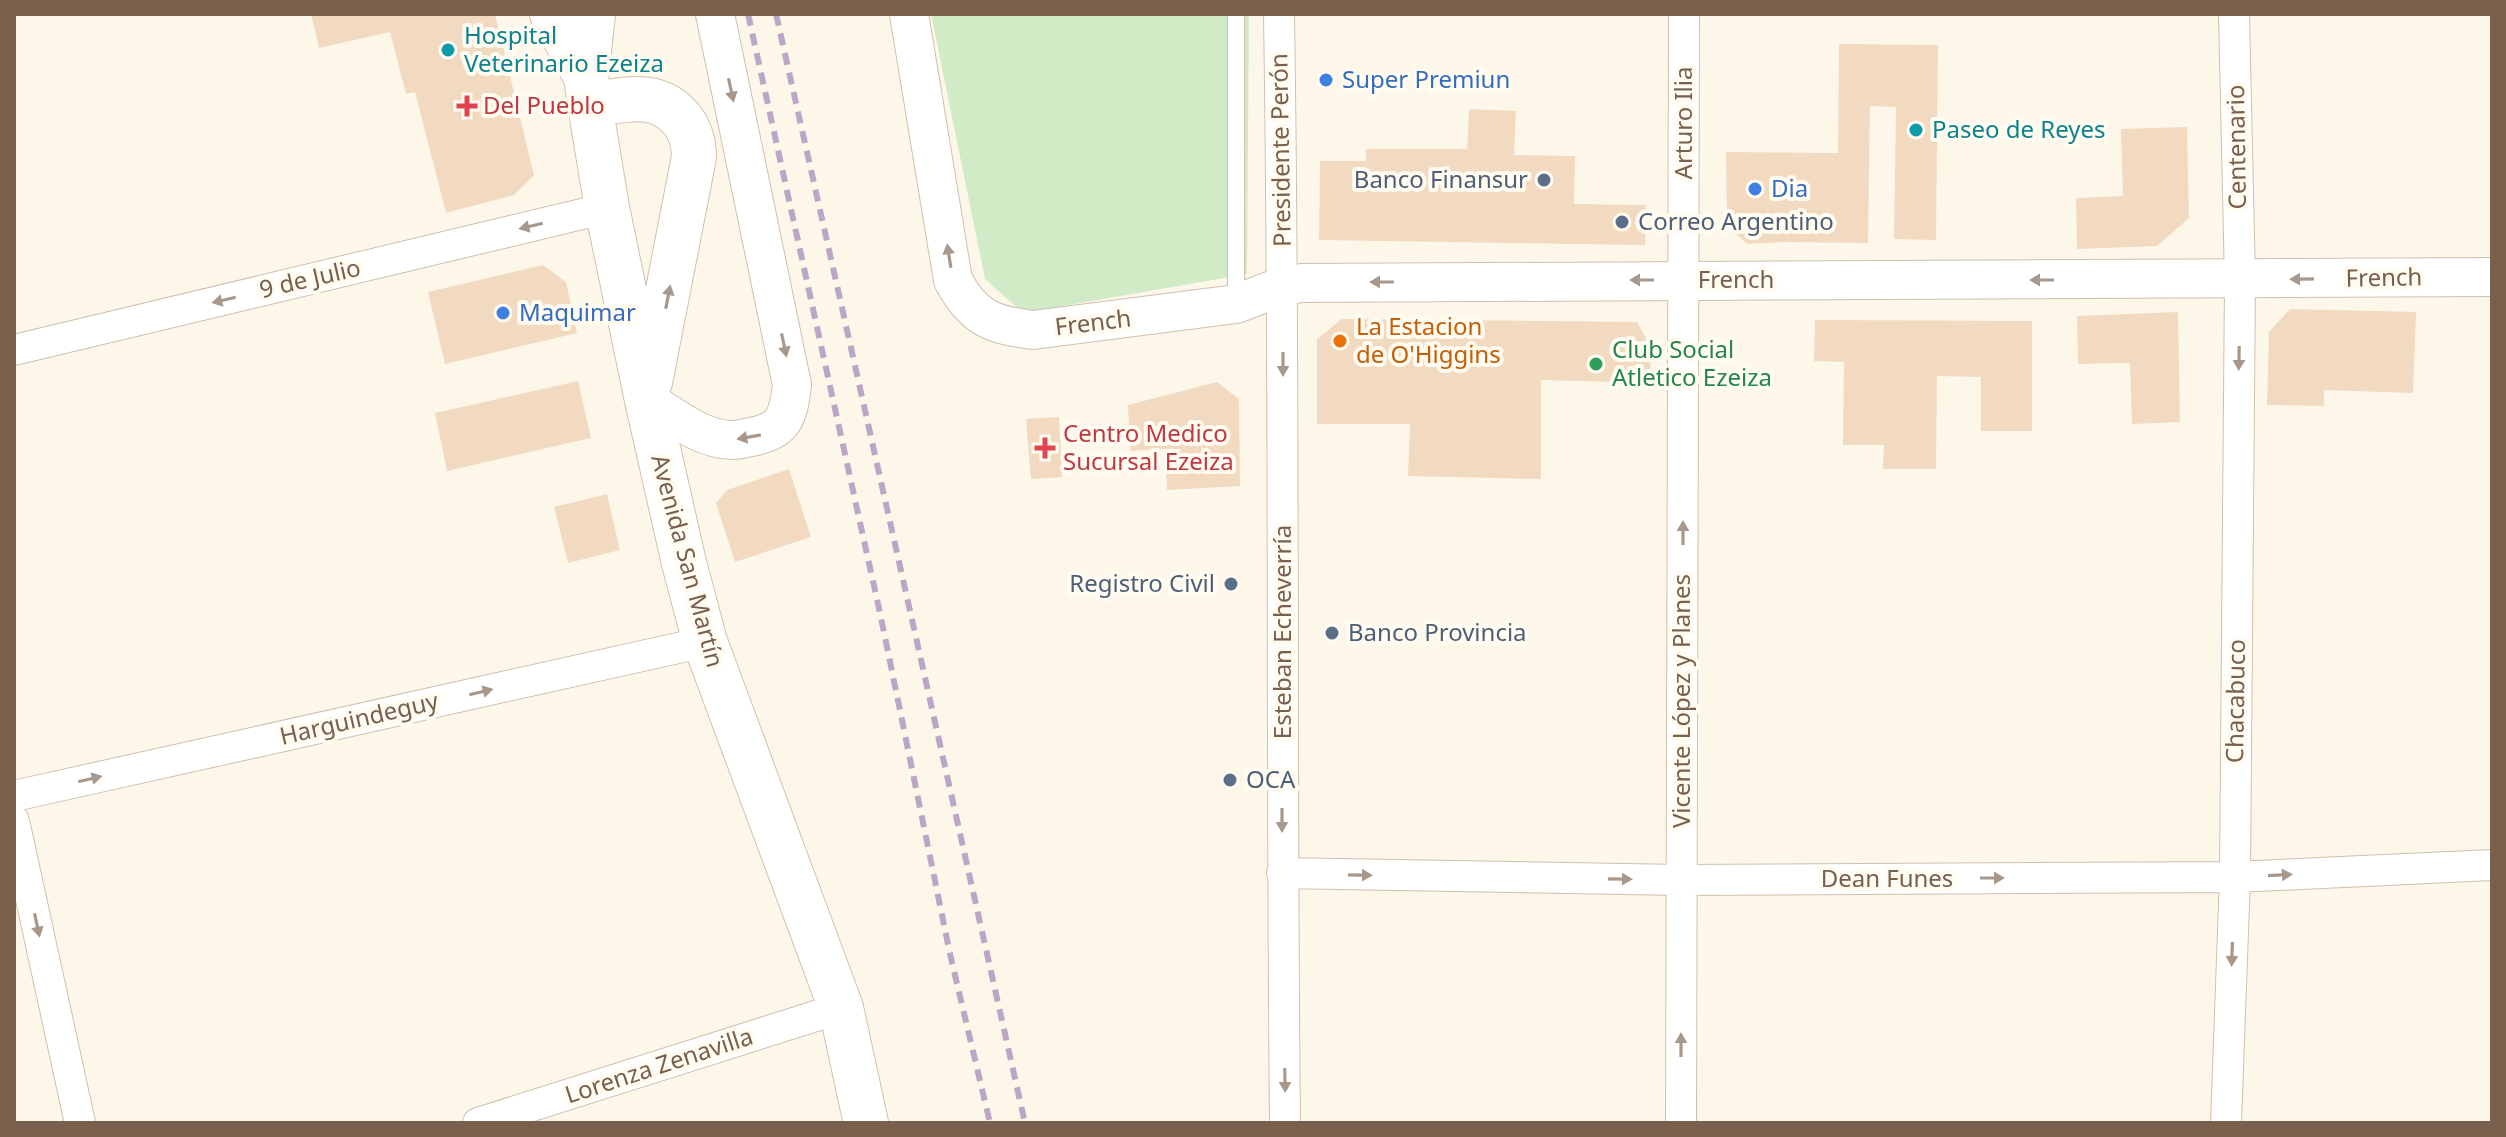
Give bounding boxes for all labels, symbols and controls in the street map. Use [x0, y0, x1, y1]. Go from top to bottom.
place label: Hospital Veterinario Ezeiza [464, 18, 664, 79]
marker: Hospital Veterinario Ezeiza [439, 41, 457, 59]
street label: Presidente Perón [1261, 53, 1298, 247]
place label: Super Premiun [1342, 62, 1510, 95]
street label: Arturo Ilia [1666, 67, 1699, 179]
marker: Super Premiun [1317, 71, 1335, 89]
one-way arrow [725, 78, 738, 103]
street label: Centenario [2218, 84, 2253, 210]
place label: Del Pueblo [483, 88, 605, 121]
marker: Del Pueblo [458, 97, 476, 115]
place label: Paseo de Reyes [1932, 112, 2106, 145]
marker: Paseo de Reyes [1907, 121, 1925, 139]
place label: Banco Finansur [1354, 162, 1528, 195]
marker: Banco Finansur [1535, 171, 1553, 189]
place label: Dia [1771, 171, 1808, 204]
marker: Dia [1746, 180, 1764, 198]
place label: Correo Argentino [1638, 204, 1834, 237]
marker: Correo Argentino [1613, 213, 1631, 231]
one-way arrow [519, 221, 544, 233]
one-way arrow [943, 243, 955, 268]
street label: 9 de Julio [256, 250, 363, 305]
street label: French [2345, 259, 2423, 294]
street label: French [1698, 262, 1774, 295]
one-way arrow [2289, 273, 2314, 285]
one-way arrow [1629, 274, 1654, 286]
one-way arrow [2029, 274, 2054, 286]
one-way arrow [1369, 276, 1394, 288]
one-way arrow [663, 284, 675, 309]
one-way arrow [211, 294, 236, 307]
place label: Maquimar [519, 295, 636, 328]
street label: French [1053, 300, 1133, 343]
marker: Maquimar [494, 304, 512, 322]
place label: La Estacion de O'Higgins [1356, 309, 1501, 370]
marker: La Estacion de O'Higgins [1331, 332, 1349, 350]
place label: Club Social Atletico Ezeiza [1612, 332, 1772, 393]
one-way arrow [778, 333, 791, 358]
one-way arrow [2233, 346, 2246, 371]
one-way arrow [1277, 352, 1289, 377]
marker: Club Social Atletico Ezeiza [1587, 355, 1605, 373]
place label: Centro Medico Sucursal Ezeiza [1063, 416, 1234, 477]
one-way arrow [736, 432, 761, 444]
marker: Centro Medico Sucursal Ezeiza [1034, 437, 1056, 459]
street label: Avenida San Martín [644, 451, 733, 671]
one-way arrow [1677, 520, 1689, 545]
street label: Esteban Echeverría [1265, 525, 1298, 739]
place label: Registro Civil [1069, 566, 1215, 599]
street label: Vicente López y Planes [1664, 574, 1697, 828]
marker: Registro Civil [1222, 575, 1240, 593]
place label: Banco Provincia [1348, 615, 1527, 648]
marker: Banco Provincia [1323, 624, 1341, 642]
street label: Chacabuco [2217, 639, 2252, 763]
street label: Harguindeguy [276, 683, 442, 752]
one-way arrow [468, 685, 493, 698]
place label: OCA [1246, 762, 1296, 795]
marker: OCA [1221, 771, 1239, 789]
one-way arrow [78, 772, 103, 785]
one-way arrow [1276, 808, 1289, 833]
street label: Dean Funes [1821, 861, 1953, 894]
one-way arrow [2268, 868, 2293, 881]
one-way arrow [1348, 869, 1373, 881]
one-way arrow [1980, 872, 2005, 884]
one-way arrow [1608, 873, 1633, 885]
one-way arrow [31, 912, 44, 937]
one-way arrow [2225, 942, 2238, 967]
street label: Lorenza Zenavilla [560, 1019, 757, 1110]
one-way arrow [1675, 1032, 1687, 1057]
one-way arrow [1279, 1068, 1291, 1093]

